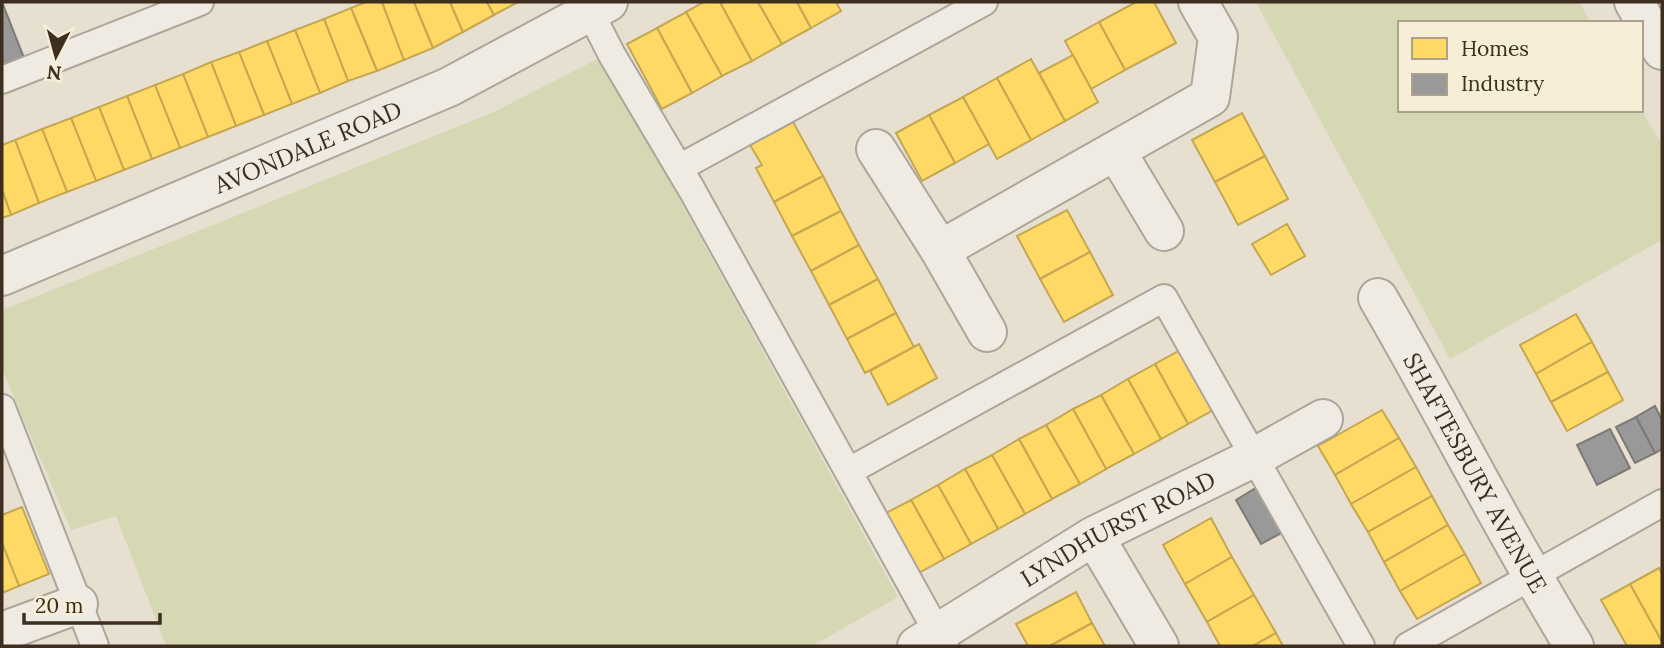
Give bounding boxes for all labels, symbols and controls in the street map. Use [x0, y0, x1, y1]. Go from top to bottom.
north arrow [21, 21, 91, 91]
legend [1398, 21, 1643, 112]
text: Homes [1461, 35, 1529, 62]
text: N [45, 60, 63, 86]
text: Industry [1461, 70, 1544, 97]
street label: AVONDALE ROAD [208, 93, 406, 201]
street label: SHAFTESBURY AVENUE [1397, 347, 1554, 598]
street label: LYNDHURST ROAD [1015, 463, 1220, 593]
scale bar [24, 582, 161, 626]
text: 20 m [35, 592, 84, 619]

